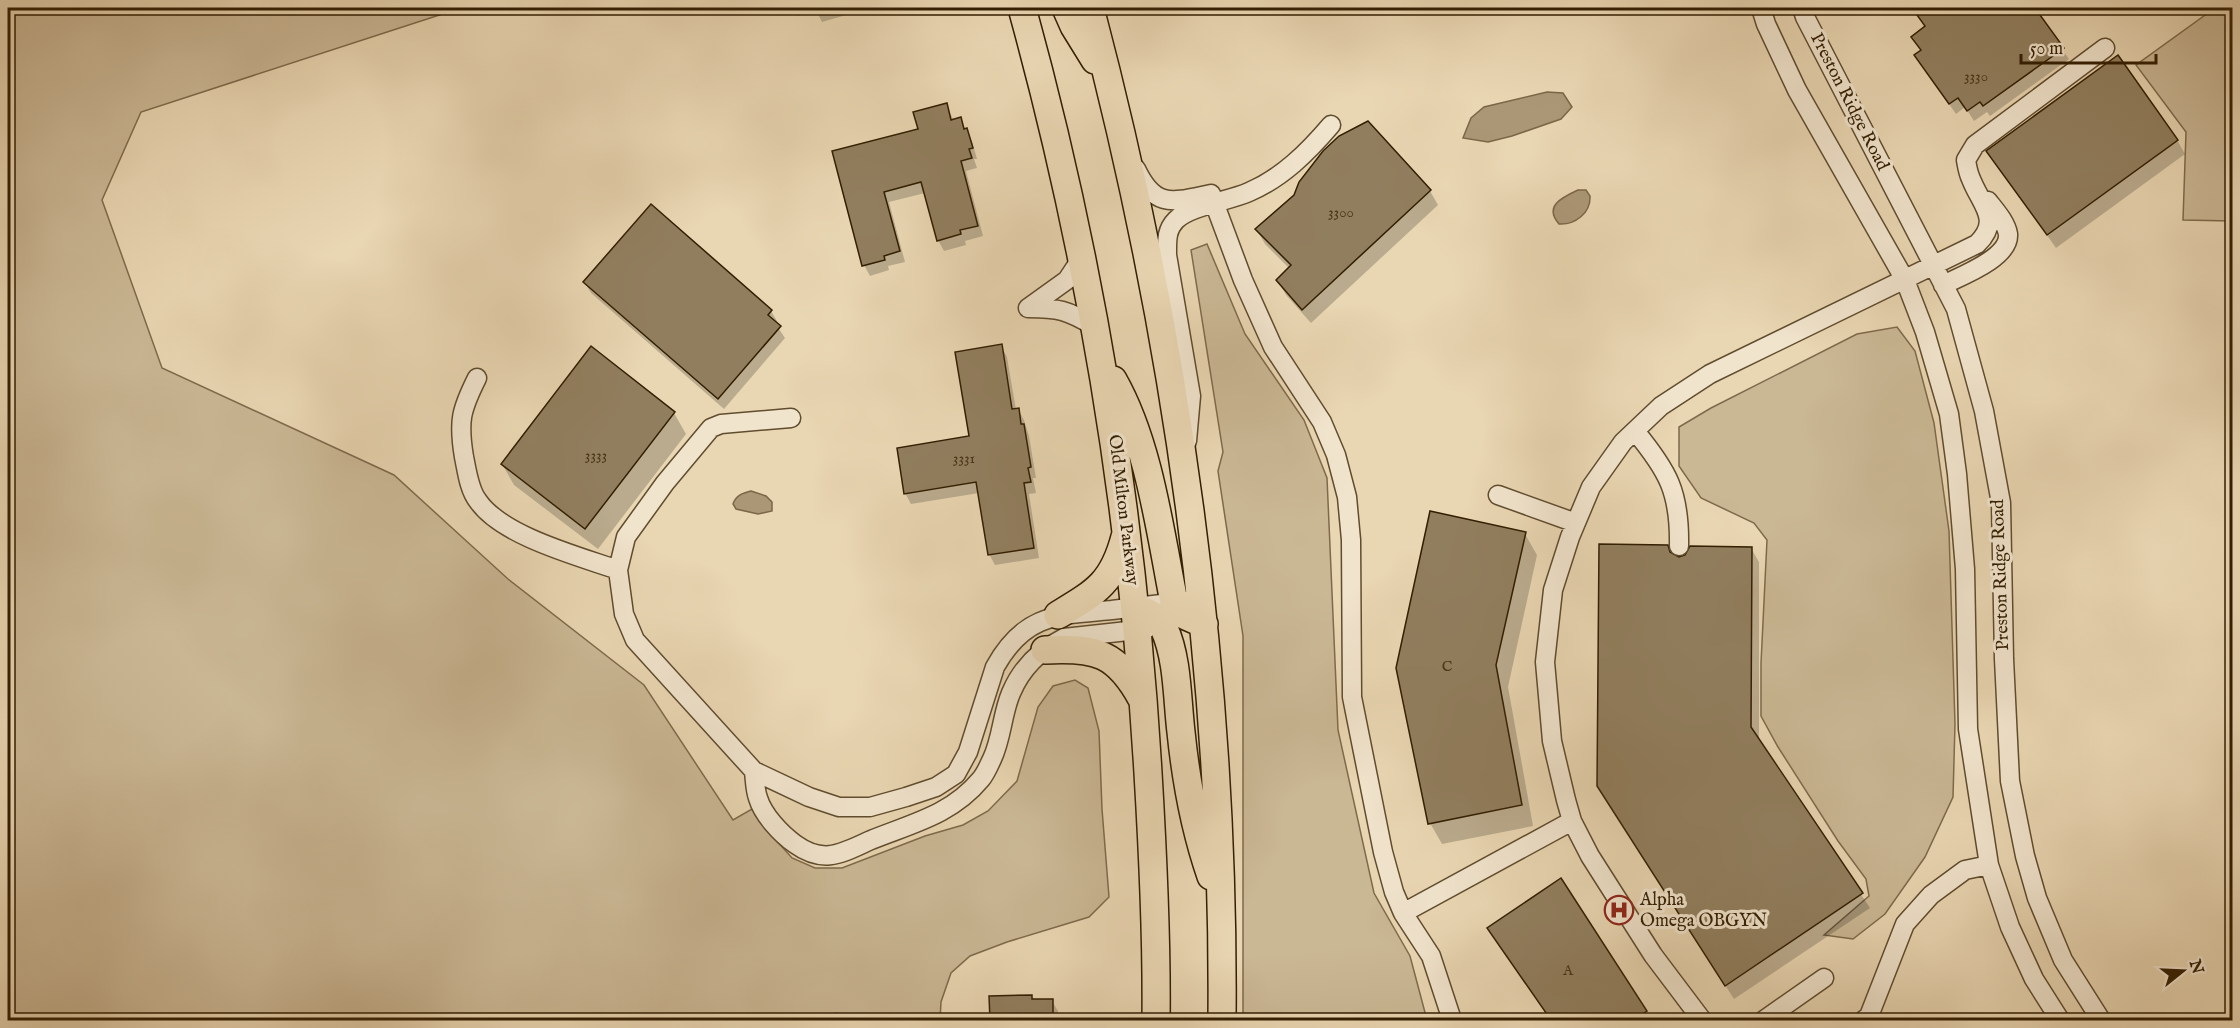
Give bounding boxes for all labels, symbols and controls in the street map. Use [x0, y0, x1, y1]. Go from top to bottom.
scale bar [2021, 27, 2156, 65]
street label: Preston Ridge Road [1804, 29, 1894, 175]
text: 50 m [2030, 38, 2063, 61]
house number: 3330 [1964, 67, 1988, 86]
house number: 3300 [1328, 203, 1354, 222]
street label: Old Milton Parkway [1102, 433, 1144, 587]
house number: 3333 [585, 446, 607, 465]
house number: 3331 [953, 449, 975, 468]
street label: Preston Ridge Road [1987, 499, 2015, 651]
house number: C [1442, 657, 1453, 676]
place label: Alpha Omega OBGYN [1639, 889, 1768, 933]
hospital icon: Alpha Omega OBGYN [1603, 894, 1635, 926]
north arrow [2153, 941, 2213, 1001]
text: N [2183, 956, 2207, 977]
house number: A [1562, 961, 1574, 980]

